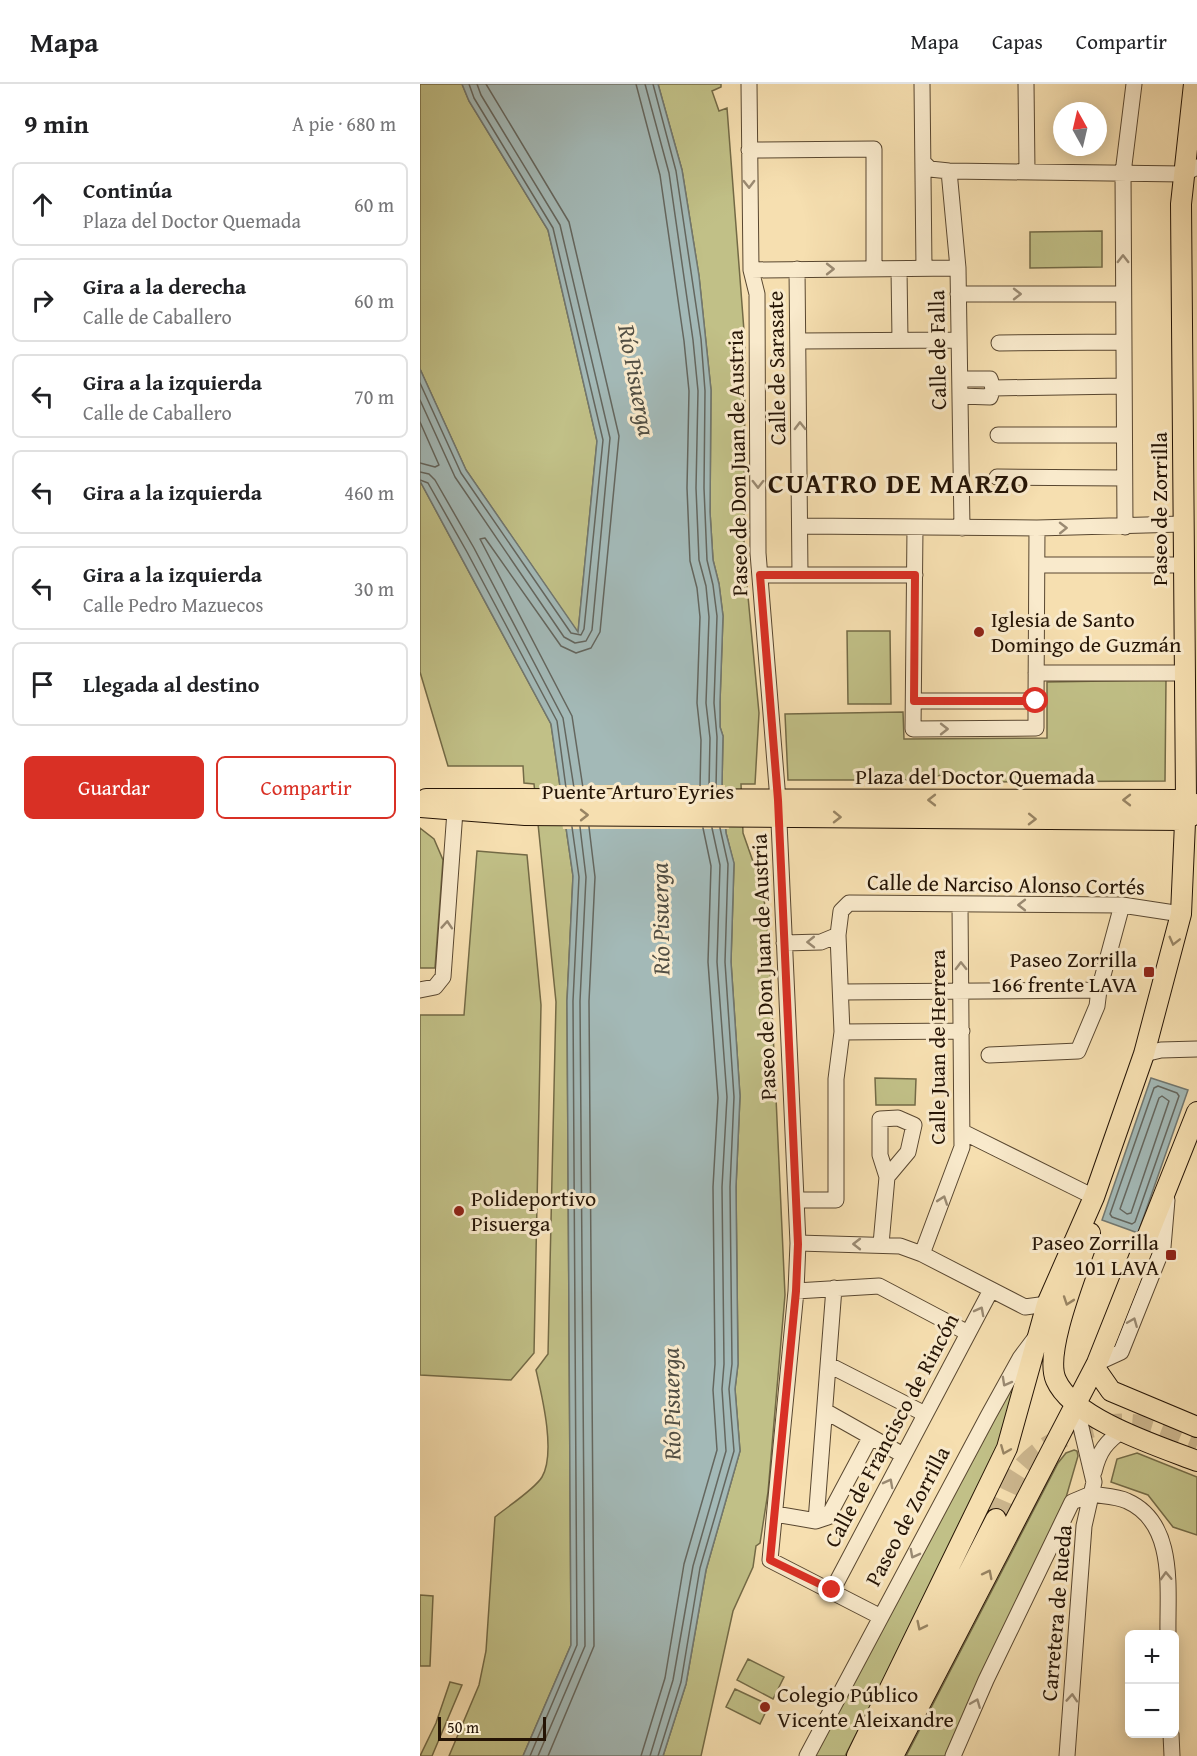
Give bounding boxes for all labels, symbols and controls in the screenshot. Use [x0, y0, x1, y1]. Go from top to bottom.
text: Mapa [30, 21, 99, 62]
text: Mapa [910, 26, 959, 57]
text: Capas [992, 26, 1043, 57]
text: Compartir [1076, 26, 1167, 57]
north arrow [1053, 102, 1107, 156]
text: 9 min [24, 104, 89, 143]
text: A pie · 680 m [292, 109, 396, 138]
text: Continúa [83, 174, 172, 206]
one-way arrow [743, 180, 756, 189]
icon: ahead [26, 188, 59, 221]
text: 60 m [354, 190, 394, 219]
text: Plaza del Doctor Quemada [83, 206, 301, 235]
one-way arrow [1117, 254, 1129, 263]
one-way arrow [826, 263, 835, 275]
text: Gira a la derecha [83, 270, 246, 302]
icon: right [26, 284, 59, 317]
text: 60 m [354, 286, 394, 315]
one-way arrow [1012, 288, 1021, 300]
street label: Calle de Falla [920, 289, 954, 410]
street label: Calle de Sarasate [759, 291, 793, 445]
text: Calle de Caballero [83, 302, 232, 331]
water label: Río Pisuerga [609, 320, 665, 439]
street label: Paseo de Don Juan de Austria [719, 329, 755, 597]
text: Gira a la izquierda [83, 366, 262, 398]
icon: left [26, 380, 59, 413]
text: 70 m [354, 382, 394, 411]
text: Calle de Caballero [83, 398, 232, 427]
one-way arrow [793, 421, 806, 430]
street label: Paseo de Zorrilla [1143, 431, 1175, 586]
district label: CUATRO DE MARZO [768, 462, 1030, 503]
icon: left [26, 476, 59, 509]
text: Gira a la izquierda [83, 476, 262, 508]
text: 460 m [344, 478, 394, 507]
one-way arrow [752, 479, 764, 488]
one-way arrow [1058, 522, 1067, 534]
text: Gira a la izquierda [83, 558, 262, 590]
icon: left [26, 572, 59, 605]
text: 30 m [354, 574, 394, 603]
text: Calle Pedro Mazuecos [83, 590, 264, 619]
place label: Iglesia de Santo Domingo de Guzmán [991, 603, 1182, 660]
marker: Iglesia de Santo Domingo de Guzmán [972, 625, 986, 639]
icon: arrive [26, 668, 59, 701]
text: Llegada al destino [83, 668, 259, 700]
route start [1022, 687, 1048, 713]
one-way arrow [939, 723, 948, 735]
button: Guardar [24, 756, 204, 819]
button: Compartir [216, 756, 396, 819]
street label: Plaza del Doctor Quemada [855, 760, 1095, 792]
street label: Puente Arturo Eyries [542, 775, 734, 807]
one-way arrow [928, 794, 937, 806]
one-way arrow [1123, 794, 1132, 806]
one-way arrow [579, 809, 588, 821]
one-way arrow [833, 811, 842, 823]
one-way arrow [1028, 812, 1037, 825]
street label: Paseo de Don Juan de Austria [742, 833, 784, 1101]
water label: Río Pisuerga [642, 862, 679, 977]
street label: Calle de Narciso Alonso Cortés [867, 866, 1145, 902]
one-way arrow [1017, 899, 1026, 911]
one-way arrow [440, 921, 453, 930]
one-way arrow [806, 936, 815, 949]
one-way arrow [1169, 936, 1182, 946]
place label: Paseo Zorrilla 166 frente LAVA [991, 943, 1138, 1000]
street label: Calle Juan de Herrera [921, 949, 953, 1145]
one-way arrow [954, 961, 967, 970]
marker: Paseo Zorrilla 166 frente LAVA [1142, 965, 1156, 979]
place label: Polideportivo Pisuerga [471, 1182, 596, 1239]
one-way arrow [936, 1195, 949, 1206]
marker: Polideportivo Pisuerga [452, 1204, 466, 1218]
place label: Paseo Zorrilla 101 LAVA [1032, 1226, 1160, 1283]
one-way arrow [852, 1238, 861, 1250]
marker: Paseo Zorrilla 101 LAVA [1164, 1248, 1178, 1262]
one-way arrow [1062, 1295, 1075, 1305]
one-way arrow [973, 1306, 984, 1317]
street label: Calle de Francisco de Rincón [816, 1307, 967, 1553]
one-way arrow [1126, 1317, 1138, 1328]
water label: Río Pisuerga [653, 1347, 690, 1462]
one-way arrow [1002, 1376, 1013, 1387]
street label: Paseo de Zorrilla [857, 1440, 958, 1592]
one-way arrow [1000, 1444, 1012, 1455]
one-way arrow [882, 1479, 893, 1489]
street label: Carretera de Rueda [1032, 1523, 1080, 1702]
one-way arrow [910, 1548, 921, 1558]
one-way arrow [981, 1569, 992, 1580]
one-way arrow [1160, 1572, 1172, 1581]
route end [818, 1576, 844, 1602]
one-way arrow [916, 1619, 928, 1630]
map controls [1125, 1630, 1179, 1738]
button: + [1125, 1630, 1179, 1684]
place label: Colegio Público Vicente Aleixandre [777, 1678, 954, 1735]
button: − [1125, 1684, 1179, 1738]
one-way arrow [1065, 1693, 1078, 1702]
one-way arrow [969, 1698, 981, 1709]
marker: Colegio Público Vicente Aleixandre [758, 1700, 772, 1714]
scale bar [438, 1714, 546, 1742]
text: 50 m [447, 1715, 479, 1739]

